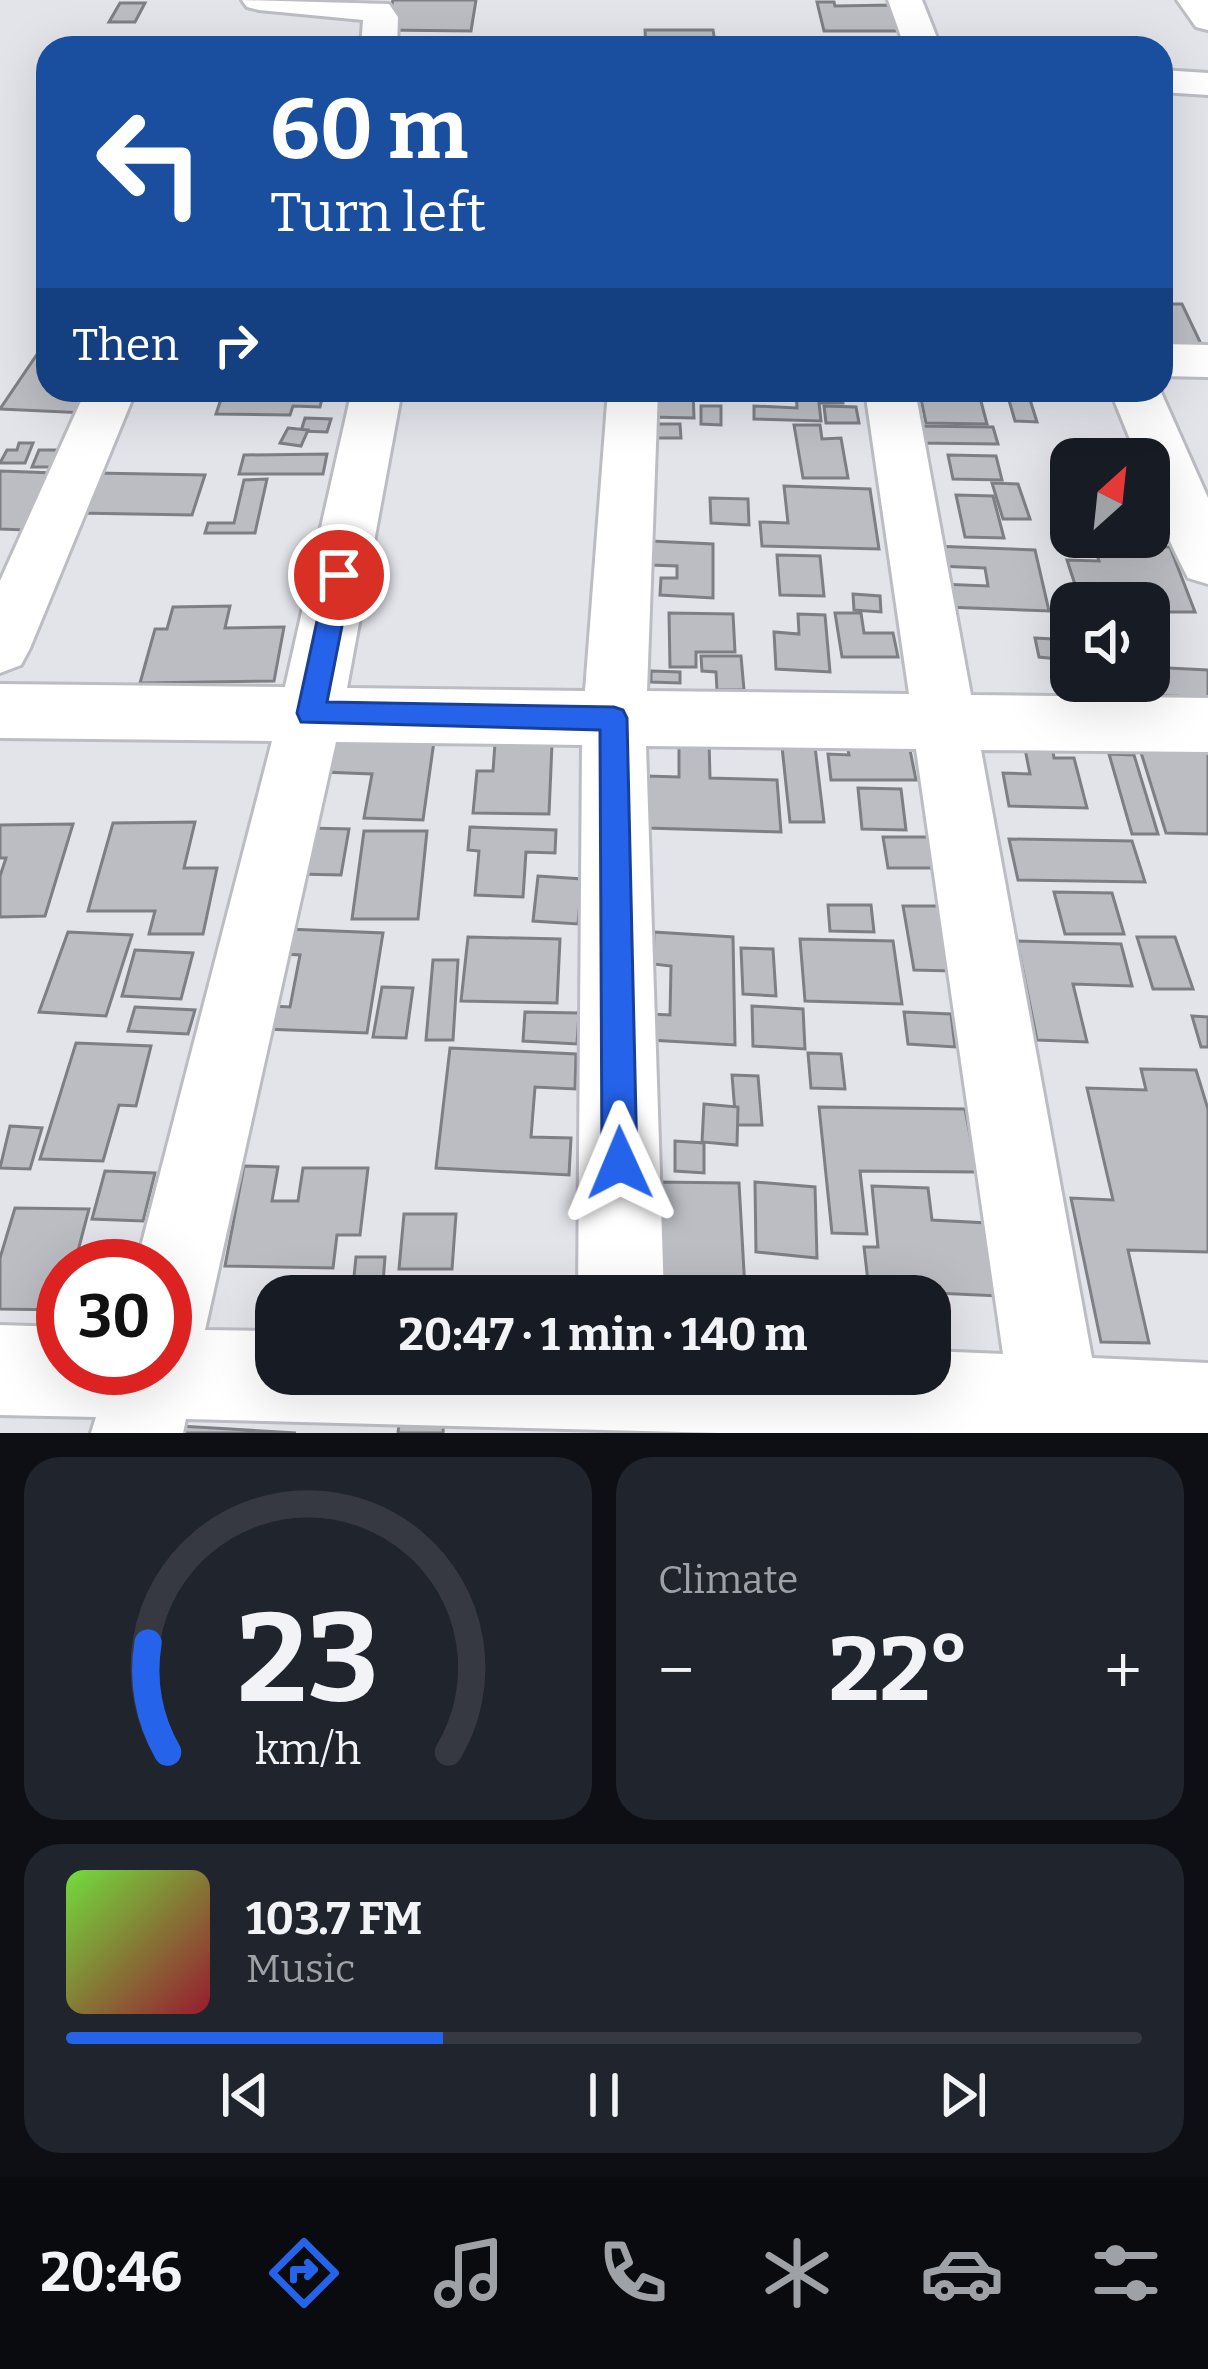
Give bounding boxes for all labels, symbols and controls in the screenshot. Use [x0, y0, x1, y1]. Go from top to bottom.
text: 60 m [270, 79, 468, 180]
icon: left [72, 84, 228, 240]
text: Turn left [270, 181, 486, 245]
icon: right [203, 312, 269, 378]
text: Then [72, 318, 179, 372]
north arrow [1050, 438, 1170, 558]
map controls [1050, 438, 1170, 702]
pin [288, 524, 390, 626]
icon: arrive [306, 542, 372, 608]
button: sound [1050, 582, 1170, 702]
position arrow [557, 1100, 683, 1226]
speed limit sign: 30 [36, 1239, 192, 1395]
text: 20:47 · 1 min · 140 m [398, 1308, 808, 1362]
text: Climate [658, 1557, 798, 1603]
text: 23 [237, 1584, 379, 1734]
text: 22° [829, 1616, 970, 1724]
text: − [658, 1631, 694, 1710]
text: + [1104, 1631, 1142, 1710]
text: km/h [255, 1723, 361, 1774]
text: 103.7 FM [246, 1892, 422, 1946]
text: Music [246, 1946, 355, 1992]
icon: previous [212, 2062, 278, 2128]
icon: pause [571, 2062, 637, 2128]
icon: next [930, 2062, 996, 2128]
icon: directions [262, 2231, 346, 2315]
icon: music [427, 2231, 511, 2315]
icon: phone [591, 2231, 675, 2315]
icon: climate [755, 2231, 839, 2315]
icon: car [920, 2231, 1004, 2315]
icon: filters [1084, 2231, 1168, 2315]
text: 20:46 [40, 2241, 182, 2305]

